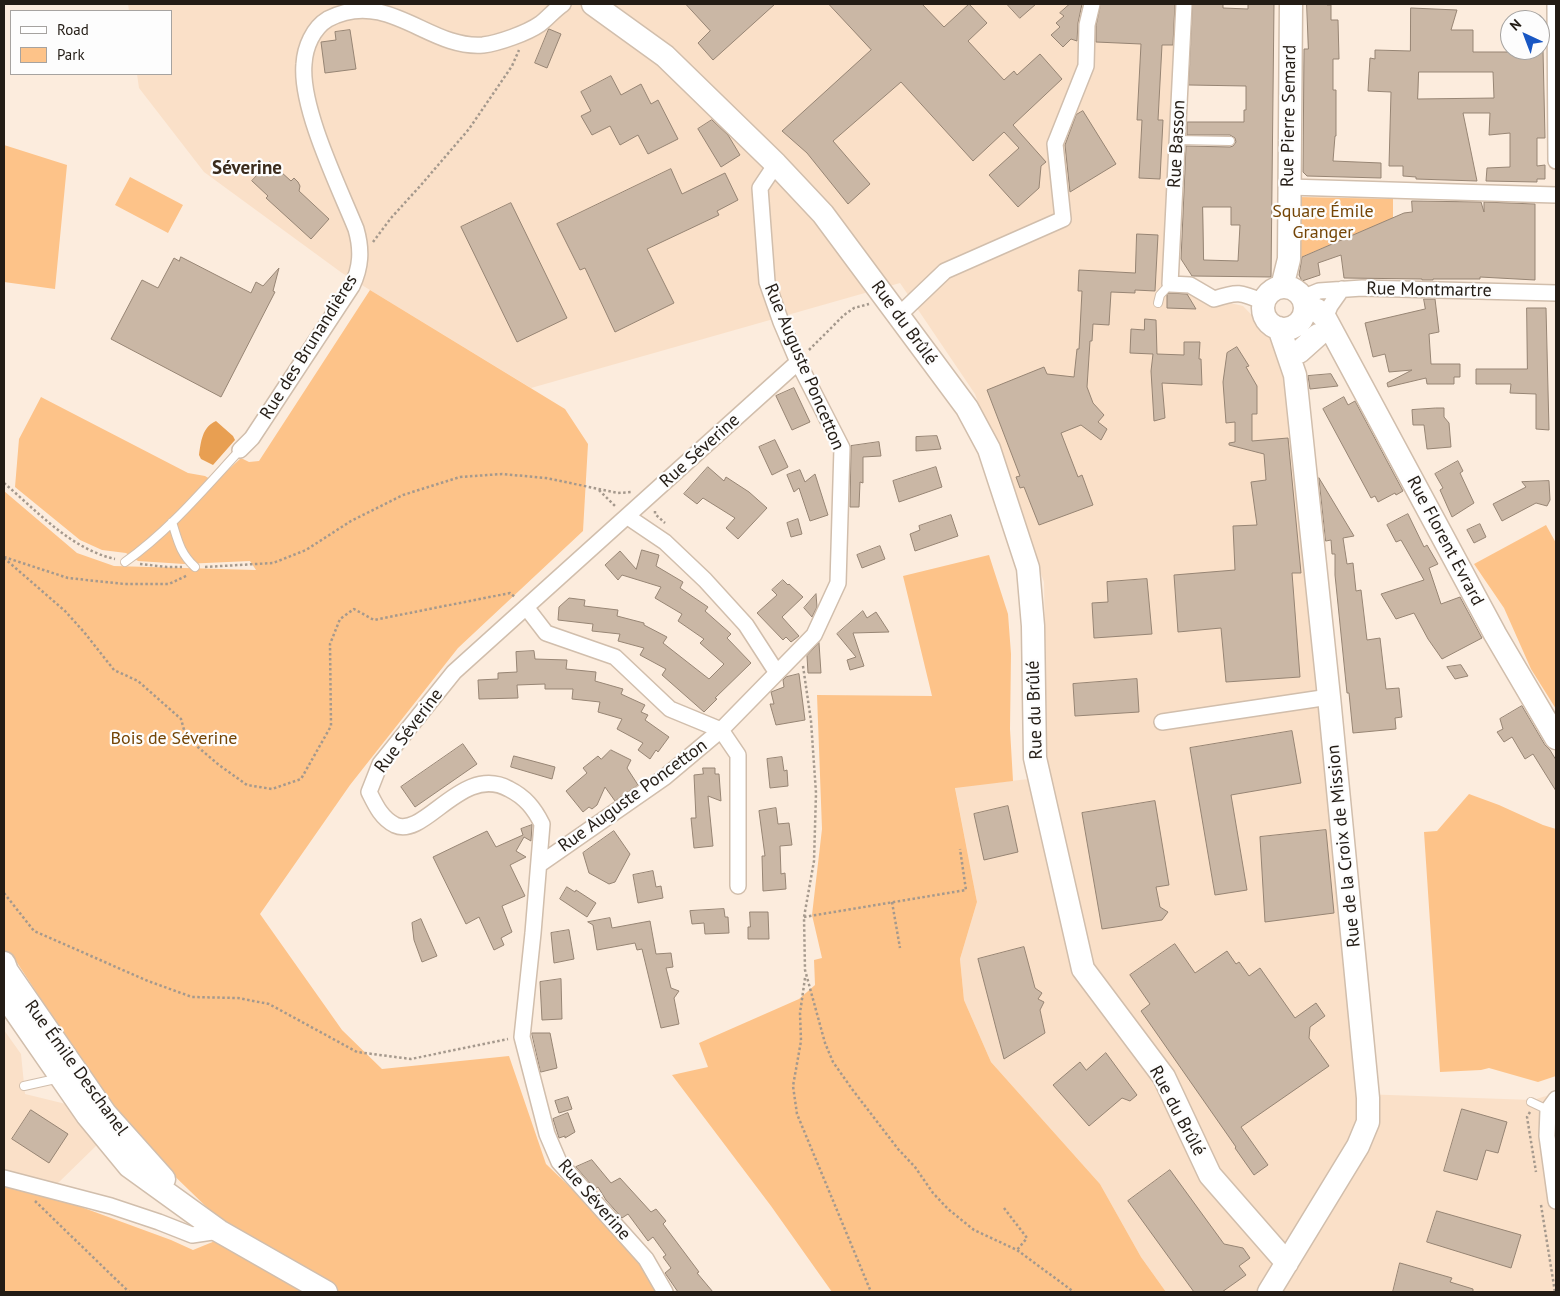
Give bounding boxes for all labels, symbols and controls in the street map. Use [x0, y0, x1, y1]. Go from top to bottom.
legend [10, 10, 172, 75]
north arrow [1500, 10, 1550, 60]
text: N [1506, 15, 1525, 34]
text: Road [57, 20, 89, 39]
text: Park [57, 45, 85, 64]
street label: Rue Pierre Semard [1277, 45, 1301, 187]
street label: Rue Basson [1164, 99, 1190, 189]
district label: Séverine [212, 158, 282, 180]
park label: Square Émile Granger [1272, 201, 1374, 243]
street label: Rue des Brunandières [256, 271, 362, 423]
street label: Rue du Brûlé [866, 277, 942, 369]
street label: Rue Montmartre [1366, 278, 1492, 302]
street label: Rue Auguste Poncetton [759, 281, 849, 453]
street label: Rue Séverine [656, 410, 744, 492]
street label: Rue Florent Evrard [1402, 473, 1488, 609]
street label: Rue du Brûlé [1022, 660, 1048, 760]
street label: Rue Séverine [370, 685, 448, 777]
park label: Bois de Séverine [111, 728, 237, 750]
street label: Rue Auguste Poncetton [554, 735, 712, 857]
street label: Rue de la Croix de Mission [1323, 744, 1365, 948]
street label: Rue Émile Deschanel [20, 996, 132, 1140]
street label: Rue du Brûlé [1144, 1062, 1210, 1160]
street label: Rue Séverine [553, 1155, 635, 1245]

